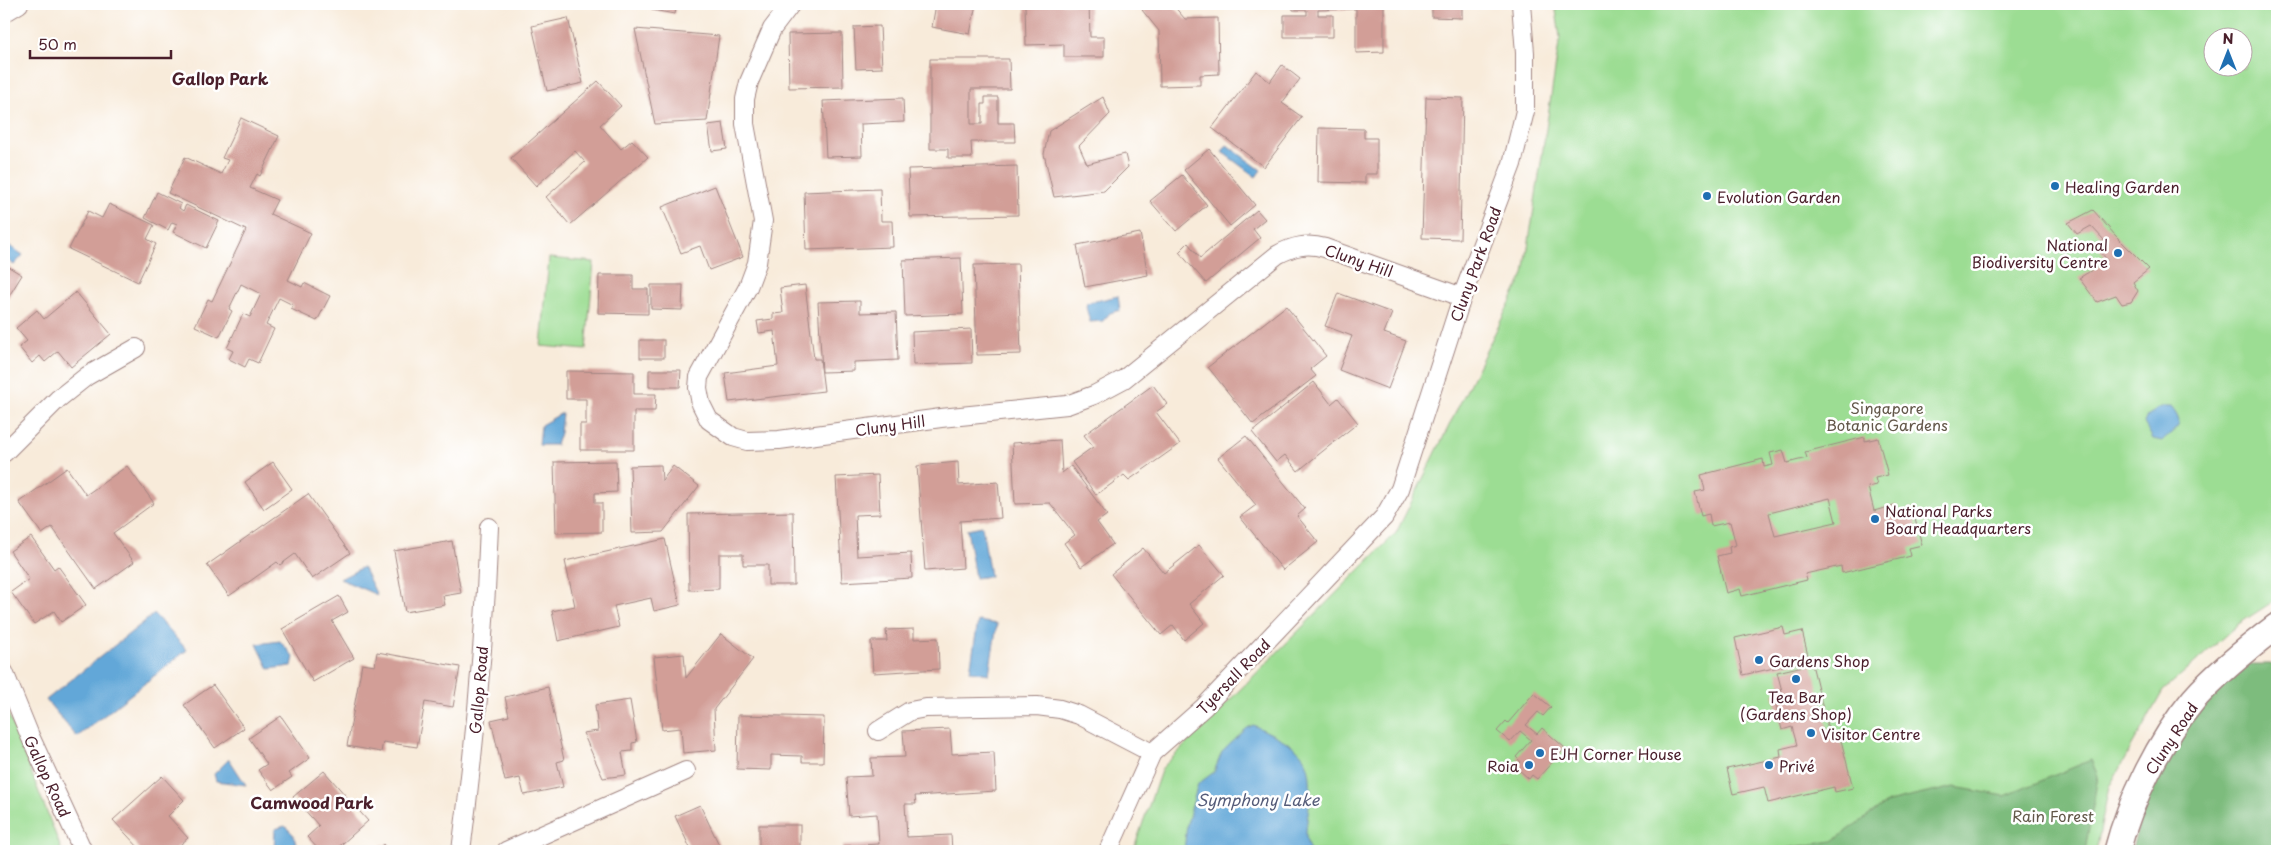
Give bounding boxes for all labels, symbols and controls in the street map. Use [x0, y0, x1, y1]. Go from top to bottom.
scale bar [30, 28, 171, 60]
north arrow [2204, 28, 2254, 78]
text: N [2222, 28, 2234, 49]
text: 50 m [38, 32, 77, 55]
district label: Gallop Park [172, 66, 269, 90]
place label: Healing Garden [2065, 175, 2179, 198]
marker: Healing Garden [2049, 180, 2061, 192]
place label: Evolution Garden [1717, 185, 1841, 208]
marker: Evolution Garden [1701, 190, 1713, 202]
street label: Cluny Park Road [1443, 203, 1507, 325]
place label: National Biodiversity Centre [1972, 233, 2108, 273]
street label: Cluny Hill [1322, 238, 1396, 282]
marker: National Biodiversity Centre [2112, 247, 2124, 259]
park label: Singapore Botanic Gardens [1826, 396, 1948, 436]
street label: Cluny Hill [853, 409, 927, 441]
place label: National Parks Board Headquarters [1885, 499, 2031, 539]
marker: National Parks Board Headquarters [1869, 513, 1881, 525]
street label: Tyersall Road [1191, 633, 1275, 719]
street label: Gallop Road [463, 645, 493, 735]
place label: Gardens Shop [1769, 649, 1869, 672]
marker: Gardens Shop [1753, 654, 1765, 666]
marker: Tea Bar (Gardens Shop) [1790, 673, 1802, 685]
place label: Tea Bar (Gardens Shop) [1740, 685, 1852, 725]
street label: Cluny Road [2139, 697, 2203, 779]
place label: Visitor Centre [1821, 722, 1921, 745]
marker: Visitor Centre [1805, 727, 1817, 739]
street label: Gallop Road [19, 731, 77, 821]
place label: EJH Corner House [1550, 742, 1682, 765]
marker: EJH Corner House [1534, 747, 1546, 759]
place label: Roia [1487, 754, 1520, 777]
place label: Privé [1779, 754, 1815, 777]
marker: Roia [1523, 759, 1535, 771]
marker: Privé [1763, 759, 1775, 771]
water label: Symphony Lake [1197, 787, 1321, 811]
district label: Camwood Park [250, 790, 374, 814]
park label: Rain Forest [2012, 804, 2094, 827]

